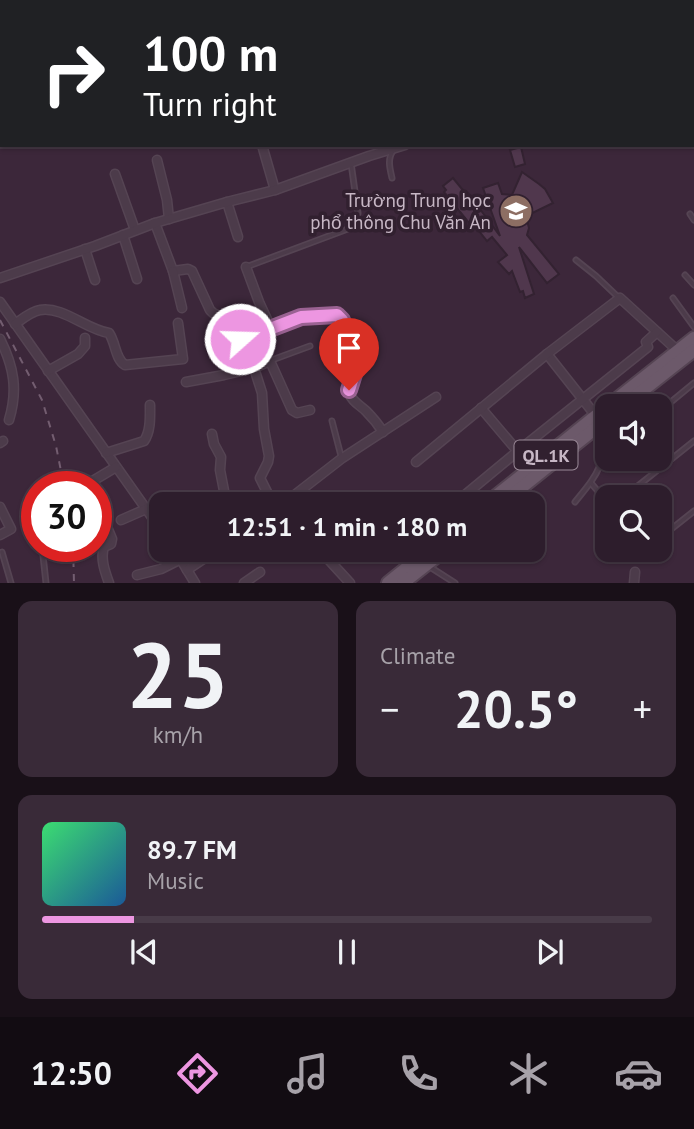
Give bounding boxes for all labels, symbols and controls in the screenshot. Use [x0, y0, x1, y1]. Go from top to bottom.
text: 100 m [143, 21, 278, 85]
icon: right [28, 28, 119, 119]
text: Turn right [143, 83, 277, 125]
place label: Trường Trung học phổ thông Chu Văn An [310, 188, 491, 234]
school or university icon: Trường Trung học phổ thông Chu Văn An [497, 192, 535, 230]
position arrow [203, 302, 277, 376]
pin [319, 318, 379, 390]
icon: arrive [330, 329, 368, 367]
map controls [595, 394, 672, 562]
button: sound [595, 394, 672, 471]
road number: QL.1K [514, 440, 578, 470]
speed limit sign: 30 [21, 471, 112, 562]
button: search [595, 485, 672, 562]
text: 12:51 · 1 min · 180 m [227, 510, 467, 543]
text: 25 [126, 615, 230, 733]
text: Climate [380, 641, 455, 670]
text: 20.5° [454, 675, 578, 742]
text: − [380, 684, 399, 733]
text: + [633, 684, 652, 733]
text: km/h [153, 720, 203, 749]
text: 89.7 FM [147, 833, 237, 866]
text: Music [147, 866, 204, 895]
icon: previous [125, 933, 163, 971]
icon: pause [328, 933, 366, 971]
icon: next [531, 933, 569, 971]
icon: directions [173, 1049, 222, 1098]
icon: music [283, 1049, 332, 1098]
icon: phone [394, 1049, 443, 1098]
icon: climate [504, 1049, 553, 1098]
icon: car [614, 1049, 663, 1098]
text: 12:50 [31, 1052, 112, 1094]

